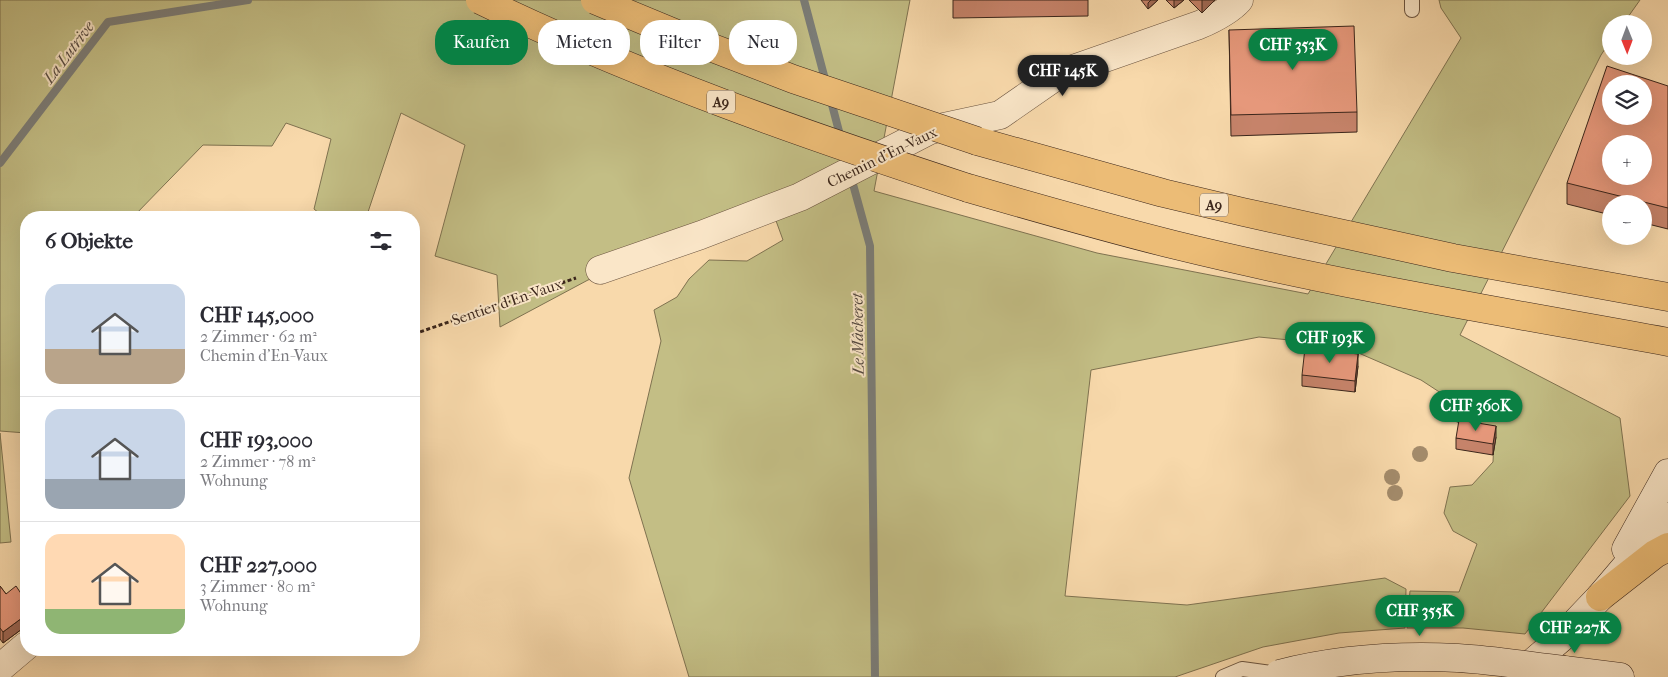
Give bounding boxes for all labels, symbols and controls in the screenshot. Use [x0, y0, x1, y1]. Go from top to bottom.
north arrow [1602, 15, 1652, 65]
map controls [1602, 15, 1652, 245]
water label: La Lutrive [38, 17, 98, 88]
chip: Kaufen [435, 20, 528, 65]
chip: Mieten [538, 20, 630, 65]
chip: Filter [640, 20, 719, 65]
chip: Neu [729, 20, 797, 65]
pin: CHF 353K [1241, 28, 1345, 71]
text: CHF 353K [1259, 35, 1327, 54]
pin: CHF 145K [1011, 54, 1115, 97]
text: CHF 145K [1029, 61, 1097, 80]
button: layers [1602, 75, 1652, 125]
road number: A9 [707, 90, 735, 114]
street label: Chemin d'En-Vaux [824, 123, 940, 191]
button: + [1602, 135, 1652, 185]
road number: A9 [1200, 194, 1228, 216]
button: − [1602, 195, 1652, 245]
icon: filters [367, 227, 395, 255]
text: 6 Objekte [45, 229, 133, 253]
street label: Sentier d'En-Vaux [449, 275, 565, 329]
water label: Le Mâcheret [847, 292, 868, 376]
text: CHF 145,000 [200, 303, 314, 327]
icon: home [85, 304, 145, 364]
pin: CHF 193K [1278, 322, 1382, 364]
text: 2 Zimmer · 62 m² [200, 327, 317, 346]
text: CHF 193K [1296, 328, 1364, 347]
text: Chemin d'En-Vaux [200, 346, 328, 365]
pin: CHF 360K [1424, 390, 1528, 432]
text: CHF 360K [1440, 396, 1512, 415]
text: CHF 193,000 [200, 428, 313, 452]
icon: home [85, 429, 145, 489]
text: 2 Zimmer · 78 m² [200, 452, 316, 471]
text: Wohnung [200, 471, 268, 490]
text: CHF 227,000 [200, 553, 317, 577]
icon: home [85, 554, 145, 614]
text: 3 Zimmer · 80 m² [200, 577, 315, 596]
pin: CHF 355K [1368, 594, 1472, 637]
text: Wohnung [200, 596, 268, 615]
text: CHF 355K [1386, 601, 1454, 620]
pin: CHF 227K [1523, 612, 1627, 654]
text: CHF 227K [1539, 618, 1611, 637]

